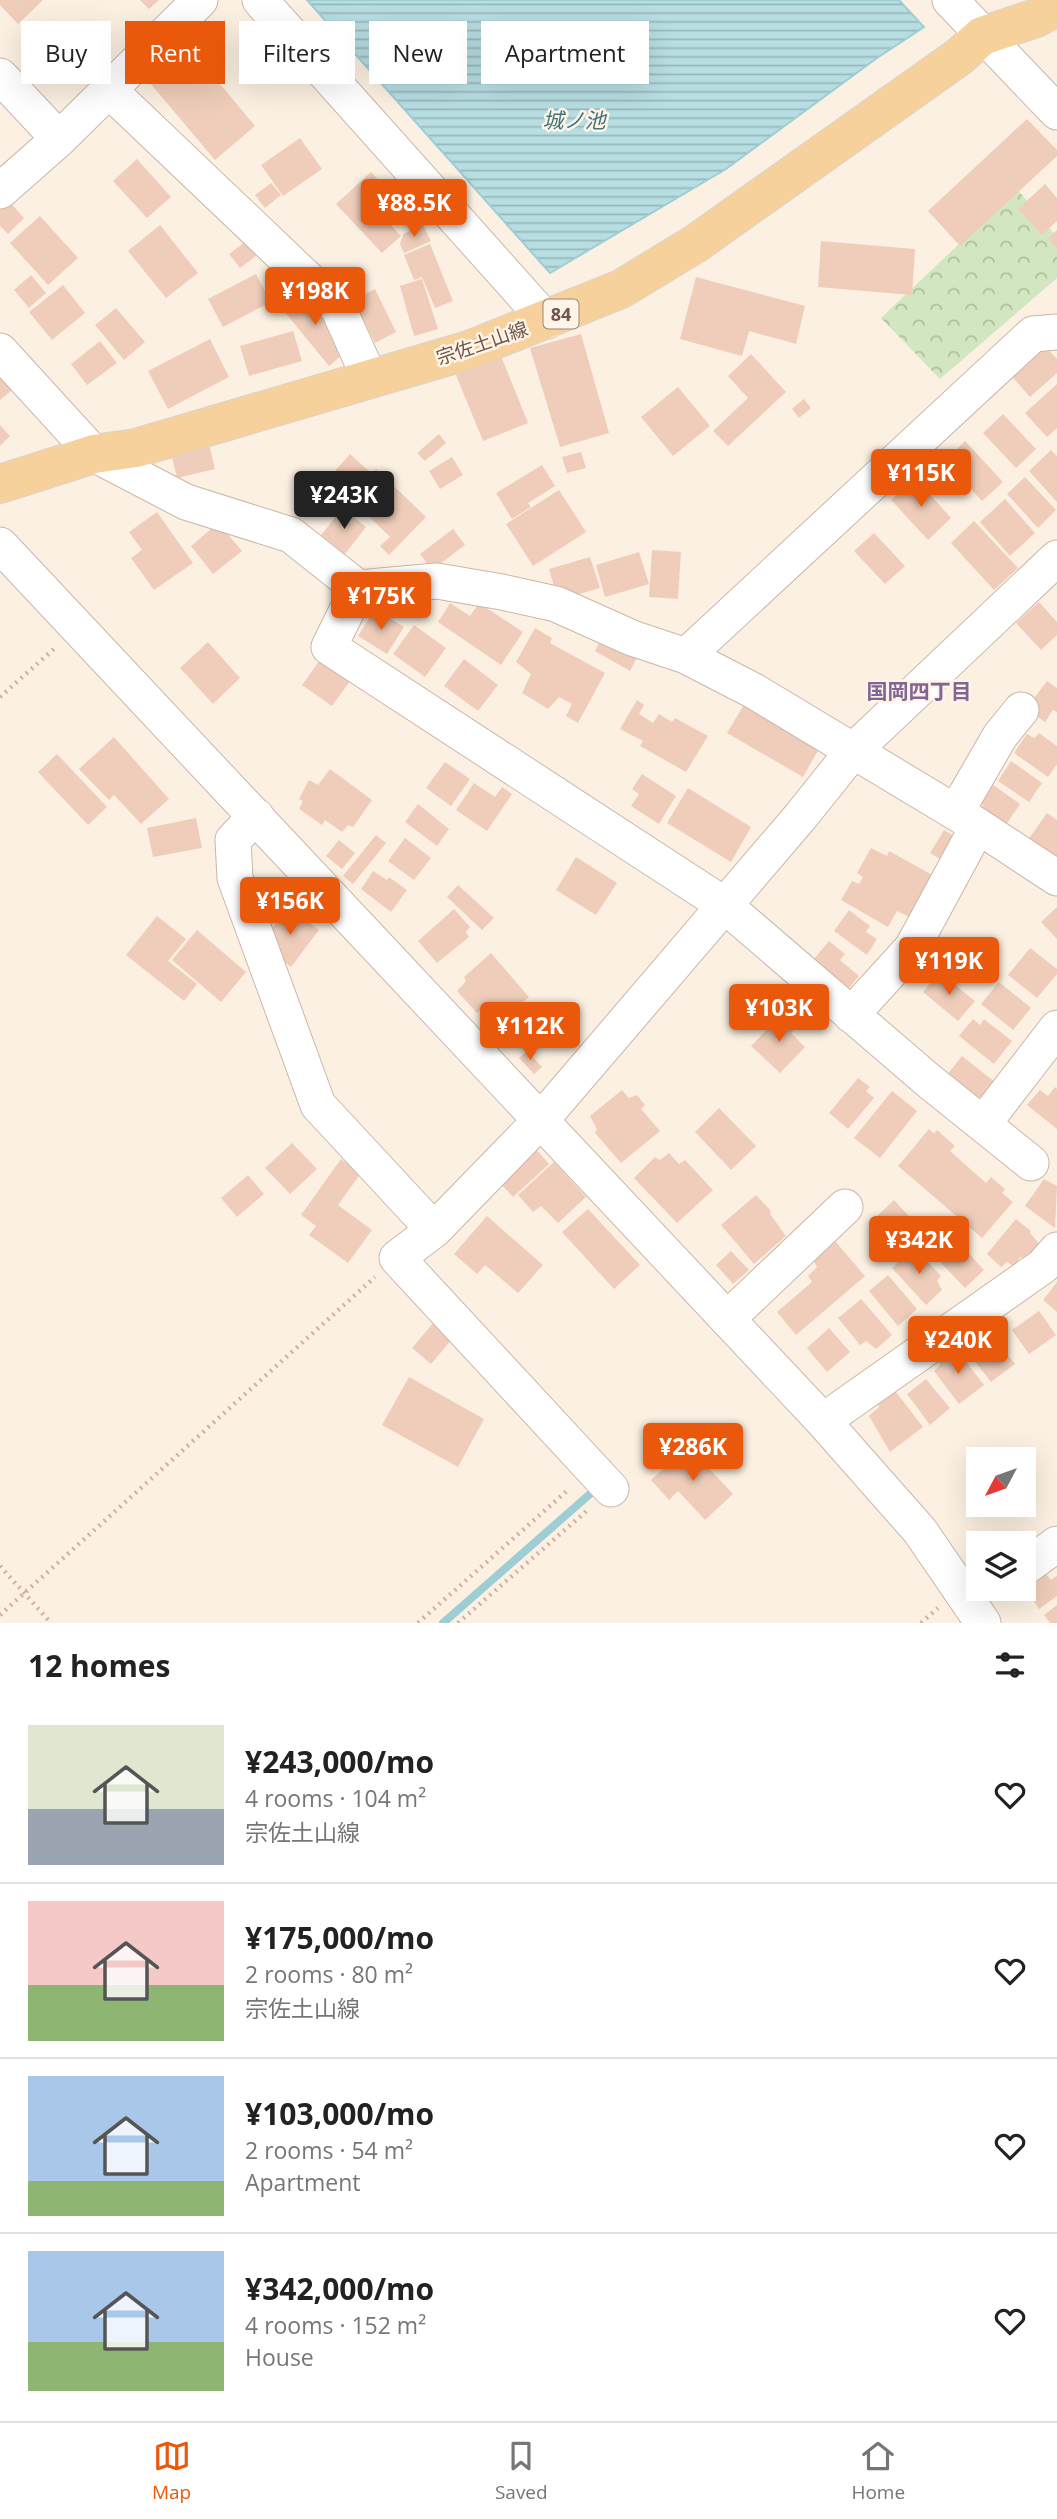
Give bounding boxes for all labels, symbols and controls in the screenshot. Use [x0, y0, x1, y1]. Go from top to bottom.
chip: Buy [21, 21, 111, 84]
chip: Rent [125, 21, 225, 84]
chip: Filters [239, 21, 355, 84]
chip: New [369, 21, 467, 84]
chip: Apartment [481, 21, 649, 84]
water label: 城ノ池 [543, 106, 607, 134]
pin: ¥88.5K [357, 180, 471, 239]
text: ¥88.5K [377, 186, 451, 218]
pin: ¥198K [266, 268, 364, 327]
text: ¥198K [281, 274, 349, 306]
road number: 84 [544, 300, 578, 328]
street label: 宗佐土山線 [433, 315, 531, 371]
pin: ¥115K [872, 449, 970, 509]
text: ¥115K [887, 456, 955, 488]
pin: ¥243K [295, 472, 393, 531]
text: ¥243K [310, 478, 378, 510]
pin: ¥175K [332, 572, 430, 632]
text: ¥175K [347, 579, 415, 611]
district label: 国岡四丁目 [867, 677, 972, 705]
pin: ¥156K [241, 878, 339, 937]
text: ¥156K [256, 884, 324, 916]
pin: ¥119K [900, 937, 998, 997]
text: ¥119K [915, 944, 983, 976]
pin: ¥103K [730, 984, 828, 1044]
text: ¥103K [745, 991, 813, 1023]
pin: ¥112K [481, 1002, 579, 1062]
text: ¥112K [496, 1009, 564, 1041]
pin: ¥342K [870, 1216, 968, 1276]
text: ¥342K [885, 1223, 953, 1255]
pin: ¥240K [909, 1316, 1007, 1376]
text: ¥240K [924, 1323, 992, 1355]
pin: ¥286K [644, 1424, 742, 1483]
text: ¥286K [659, 1430, 727, 1462]
north arrow [966, 1447, 1036, 1517]
map controls [966, 1447, 1036, 1601]
button: layers [966, 1531, 1036, 1601]
text: 12 homes [28, 1645, 171, 1686]
icon: filters [991, 1646, 1029, 1684]
text: ¥243,000/mo [245, 1741, 434, 1782]
icon: home [84, 1753, 168, 1837]
icon: heart [991, 1776, 1029, 1814]
text: 4 rooms · 104 m² [245, 1782, 426, 1814]
text: 宗佐土山線 [245, 1816, 360, 1848]
text: ¥175,000/mo [245, 1917, 434, 1958]
icon: home [84, 1929, 168, 2013]
icon: heart [991, 1952, 1029, 1990]
text: 2 rooms · 80 m² [245, 1958, 413, 1990]
text: 宗佐土山線 [245, 1992, 360, 2024]
text: ¥103,000/mo [245, 2093, 434, 2134]
icon: home [84, 2104, 168, 2188]
icon: heart [991, 2127, 1029, 2165]
text: 2 rooms · 54 m² [245, 2134, 413, 2166]
text: Apartment [245, 2166, 361, 2198]
text: ¥342,000/mo [245, 2268, 434, 2309]
icon: home [84, 2279, 168, 2363]
icon: heart [991, 2302, 1029, 2340]
text: 4 rooms · 152 m² [245, 2309, 426, 2341]
text: House [245, 2341, 314, 2373]
tab: Map [152, 2437, 191, 2505]
tab: Saved [495, 2437, 548, 2505]
tab: Home [851, 2437, 905, 2505]

